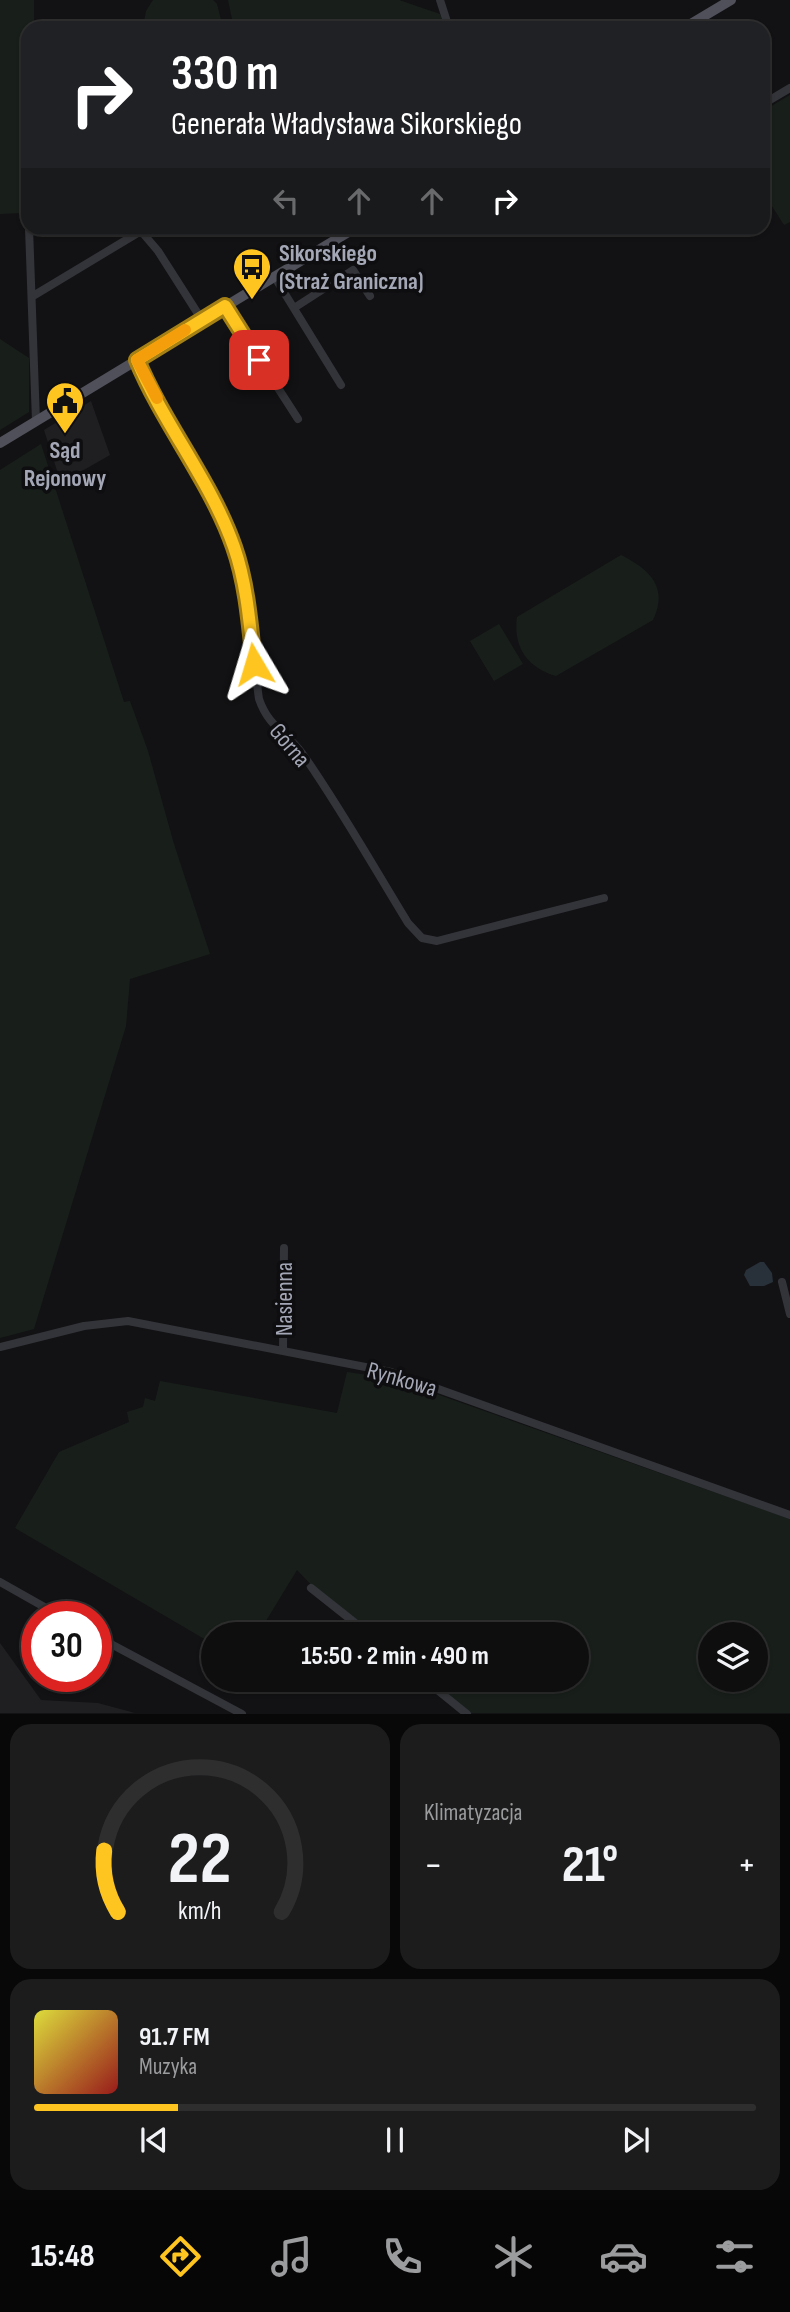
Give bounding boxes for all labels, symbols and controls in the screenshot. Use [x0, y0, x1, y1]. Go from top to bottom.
text: 330 m [171, 45, 278, 104]
icon: right [56, 49, 147, 140]
text: Generała Władysława Sikorskiego [171, 105, 522, 144]
icon: left [267, 182, 305, 220]
icon: ahead [340, 182, 378, 220]
icon: ahead [413, 182, 451, 220]
icon: right [486, 182, 524, 220]
place label: Sikorskiego (Straż Graniczna) [279, 239, 424, 296]
bus stop icon: Sikorskiego (Straż Graniczna) [231, 246, 273, 301]
pin [229, 330, 289, 390]
icon: arrive [240, 341, 278, 379]
public building icon: Sąd Rejonowy [44, 380, 86, 435]
place label: Sąd Rejonowy [24, 436, 106, 493]
position arrow [217, 627, 291, 701]
street label: Górna [263, 717, 316, 773]
street label: Nasienna [270, 1262, 299, 1336]
street label: Rynkowa [364, 1356, 440, 1403]
speed limit sign: 30 [21, 1601, 112, 1692]
map controls [698, 1622, 768, 1692]
button: layers [698, 1622, 768, 1692]
text: 15:50 · 2 min · 490 m [301, 1641, 489, 1672]
text: Klimatyzacja [424, 1799, 522, 1827]
text: 22 [168, 1817, 232, 1905]
text: 21° [562, 1834, 618, 1897]
text: − [424, 1843, 443, 1888]
text: + [737, 1843, 756, 1888]
text: km/h [178, 1896, 222, 1927]
text: 91.7 FM [139, 2022, 210, 2053]
text: Muzyka [139, 2053, 197, 2081]
icon: previous [135, 2121, 173, 2159]
icon: pause [376, 2121, 414, 2159]
icon: next [617, 2121, 655, 2159]
icon: directions [156, 2232, 205, 2281]
icon: music [267, 2232, 316, 2281]
icon: phone [378, 2232, 427, 2281]
icon: climate [489, 2232, 538, 2281]
icon: car [599, 2232, 648, 2281]
icon: filters [710, 2232, 759, 2281]
text: 15:48 [31, 2237, 95, 2276]

